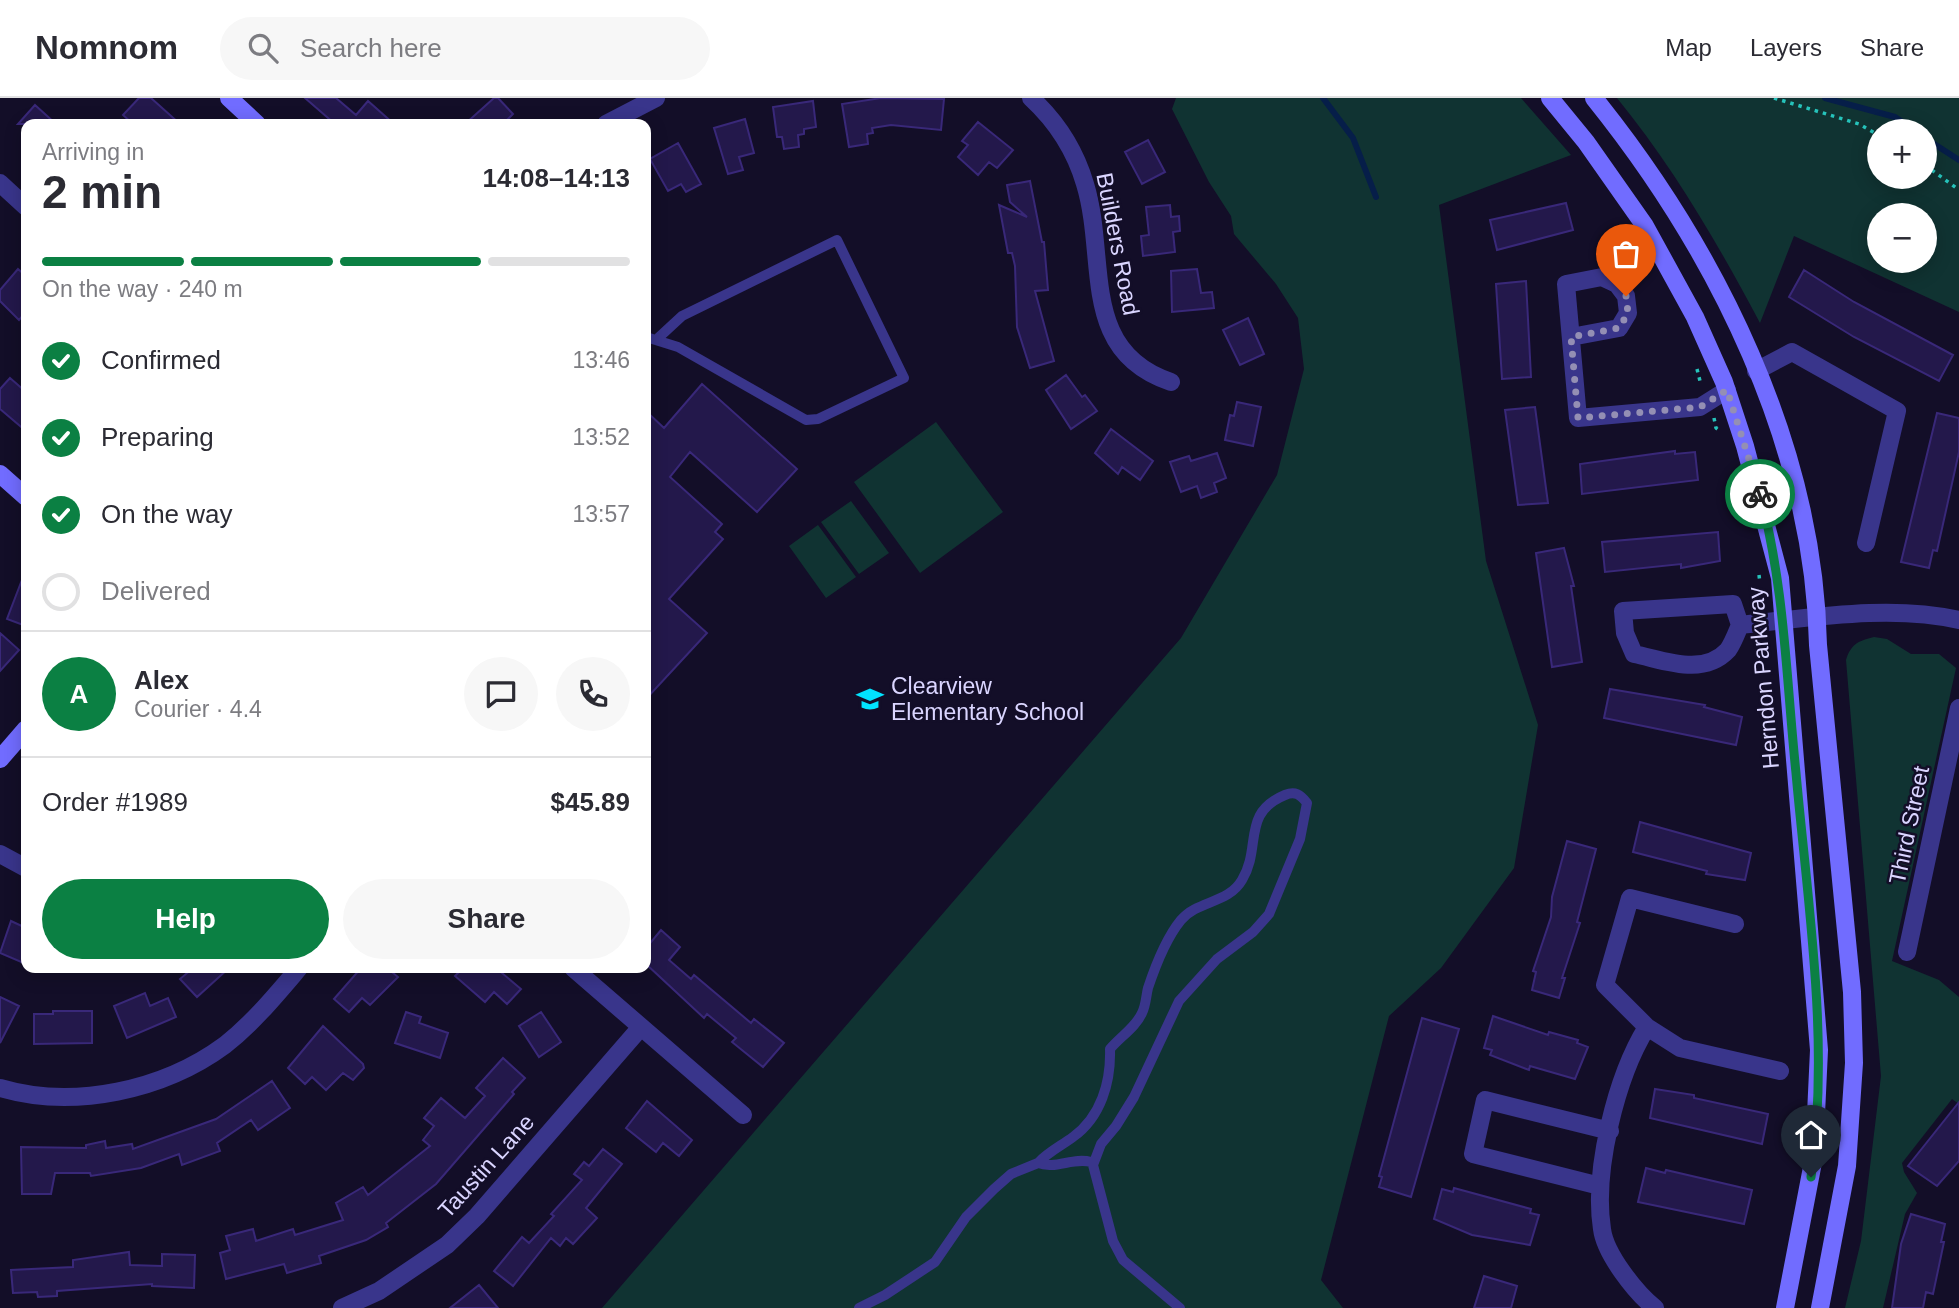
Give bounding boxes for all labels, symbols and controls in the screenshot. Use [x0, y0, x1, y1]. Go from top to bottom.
search box [220, 17, 710, 80]
text: Nomnom [35, 29, 178, 66]
icon: search [244, 29, 282, 67]
text: Search here [300, 33, 442, 63]
text: Map [1665, 34, 1712, 61]
text: Layers [1750, 34, 1822, 61]
text: Share [1860, 34, 1924, 61]
map controls [1867, 119, 1937, 273]
button: + [1867, 119, 1937, 189]
text: Arriving in [42, 139, 144, 165]
text: 14:08–14:13 [483, 163, 630, 193]
text: 2 min [42, 166, 162, 218]
street label: Builders Road [1091, 171, 1145, 317]
button: − [1867, 203, 1937, 273]
pin [1596, 224, 1656, 296]
icon: bag [1607, 235, 1645, 273]
text: On the way · 240 m [42, 276, 243, 302]
icon: check [42, 342, 80, 380]
text: Confirmed [101, 345, 221, 375]
text: 13:46 [572, 347, 630, 373]
icon: check [42, 419, 80, 457]
text: Preparing [101, 422, 214, 452]
text: 13:52 [572, 424, 630, 450]
courier [1725, 459, 1795, 529]
icon: bike [1741, 475, 1779, 513]
icon: check [42, 496, 80, 534]
text: On the way [101, 499, 233, 529]
text: 13:57 [572, 501, 630, 527]
text: Delivered [101, 576, 211, 606]
street label: Herndon Parkway [1742, 585, 1784, 770]
button: chat [464, 657, 538, 731]
button: phone [556, 657, 630, 731]
text: Alex [134, 665, 189, 695]
place label: Clearview Elementary School [891, 673, 1084, 725]
text: A [70, 679, 88, 709]
school or university icon: Clearview Elementary School [855, 684, 885, 714]
text: Courier · 4.4 [134, 696, 262, 722]
street label: Third Street [1884, 763, 1934, 886]
text: Order #1989 [42, 787, 188, 817]
text: $45.89 [550, 787, 630, 817]
button: Help [42, 879, 329, 959]
button: Share [343, 879, 630, 959]
pin [1781, 1105, 1841, 1177]
street label: Taustin Lane [433, 1109, 539, 1223]
icon: home [1792, 1116, 1830, 1154]

